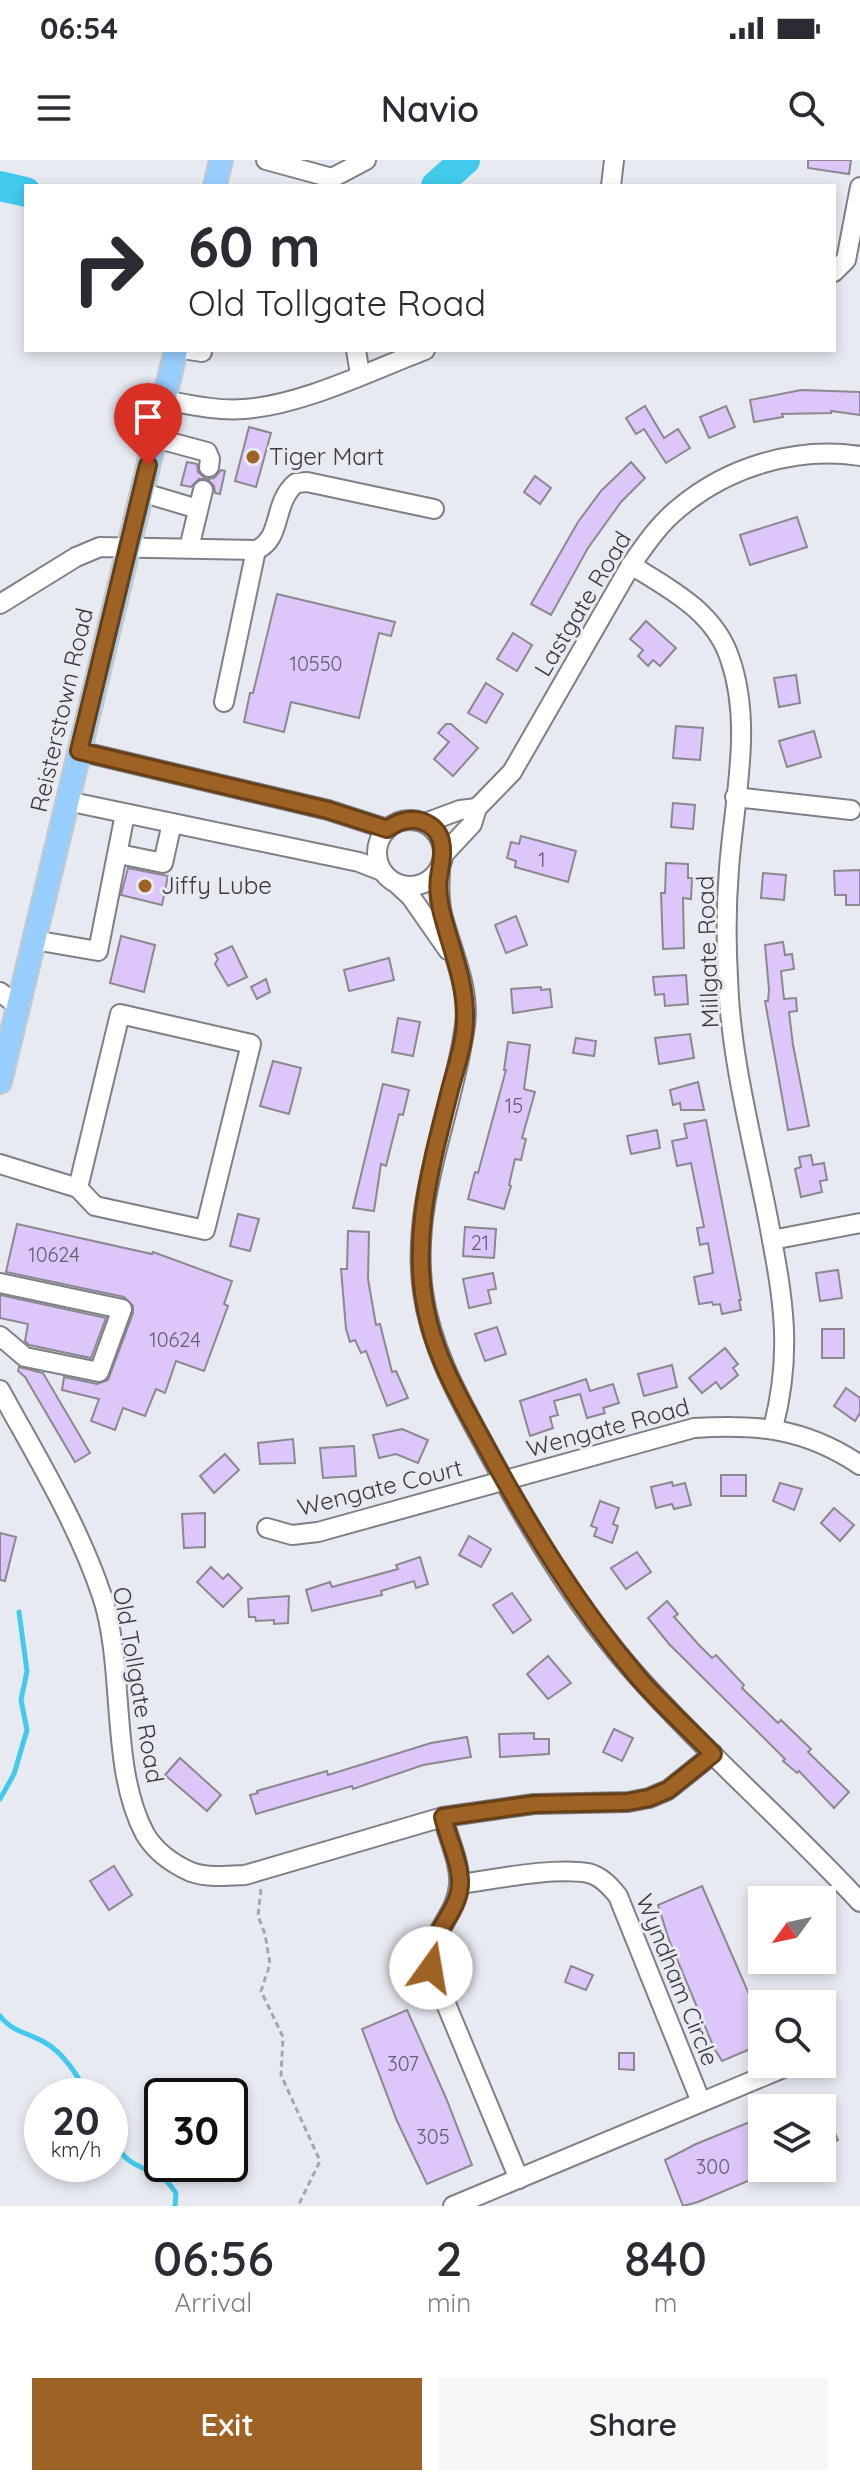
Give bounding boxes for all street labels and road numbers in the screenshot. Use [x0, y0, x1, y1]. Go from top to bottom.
street label: Lastgate Road [527, 526, 637, 681]
street label: Reisterstown Road [23, 605, 99, 815]
street label: Millgate Road [689, 875, 725, 1029]
street label: Wengate Road [523, 1391, 692, 1463]
street label: Wengate Court [294, 1452, 465, 1522]
street label: Old Tollgate Road [107, 1584, 171, 1785]
street label: Wyndham Circle [630, 1889, 726, 2070]

